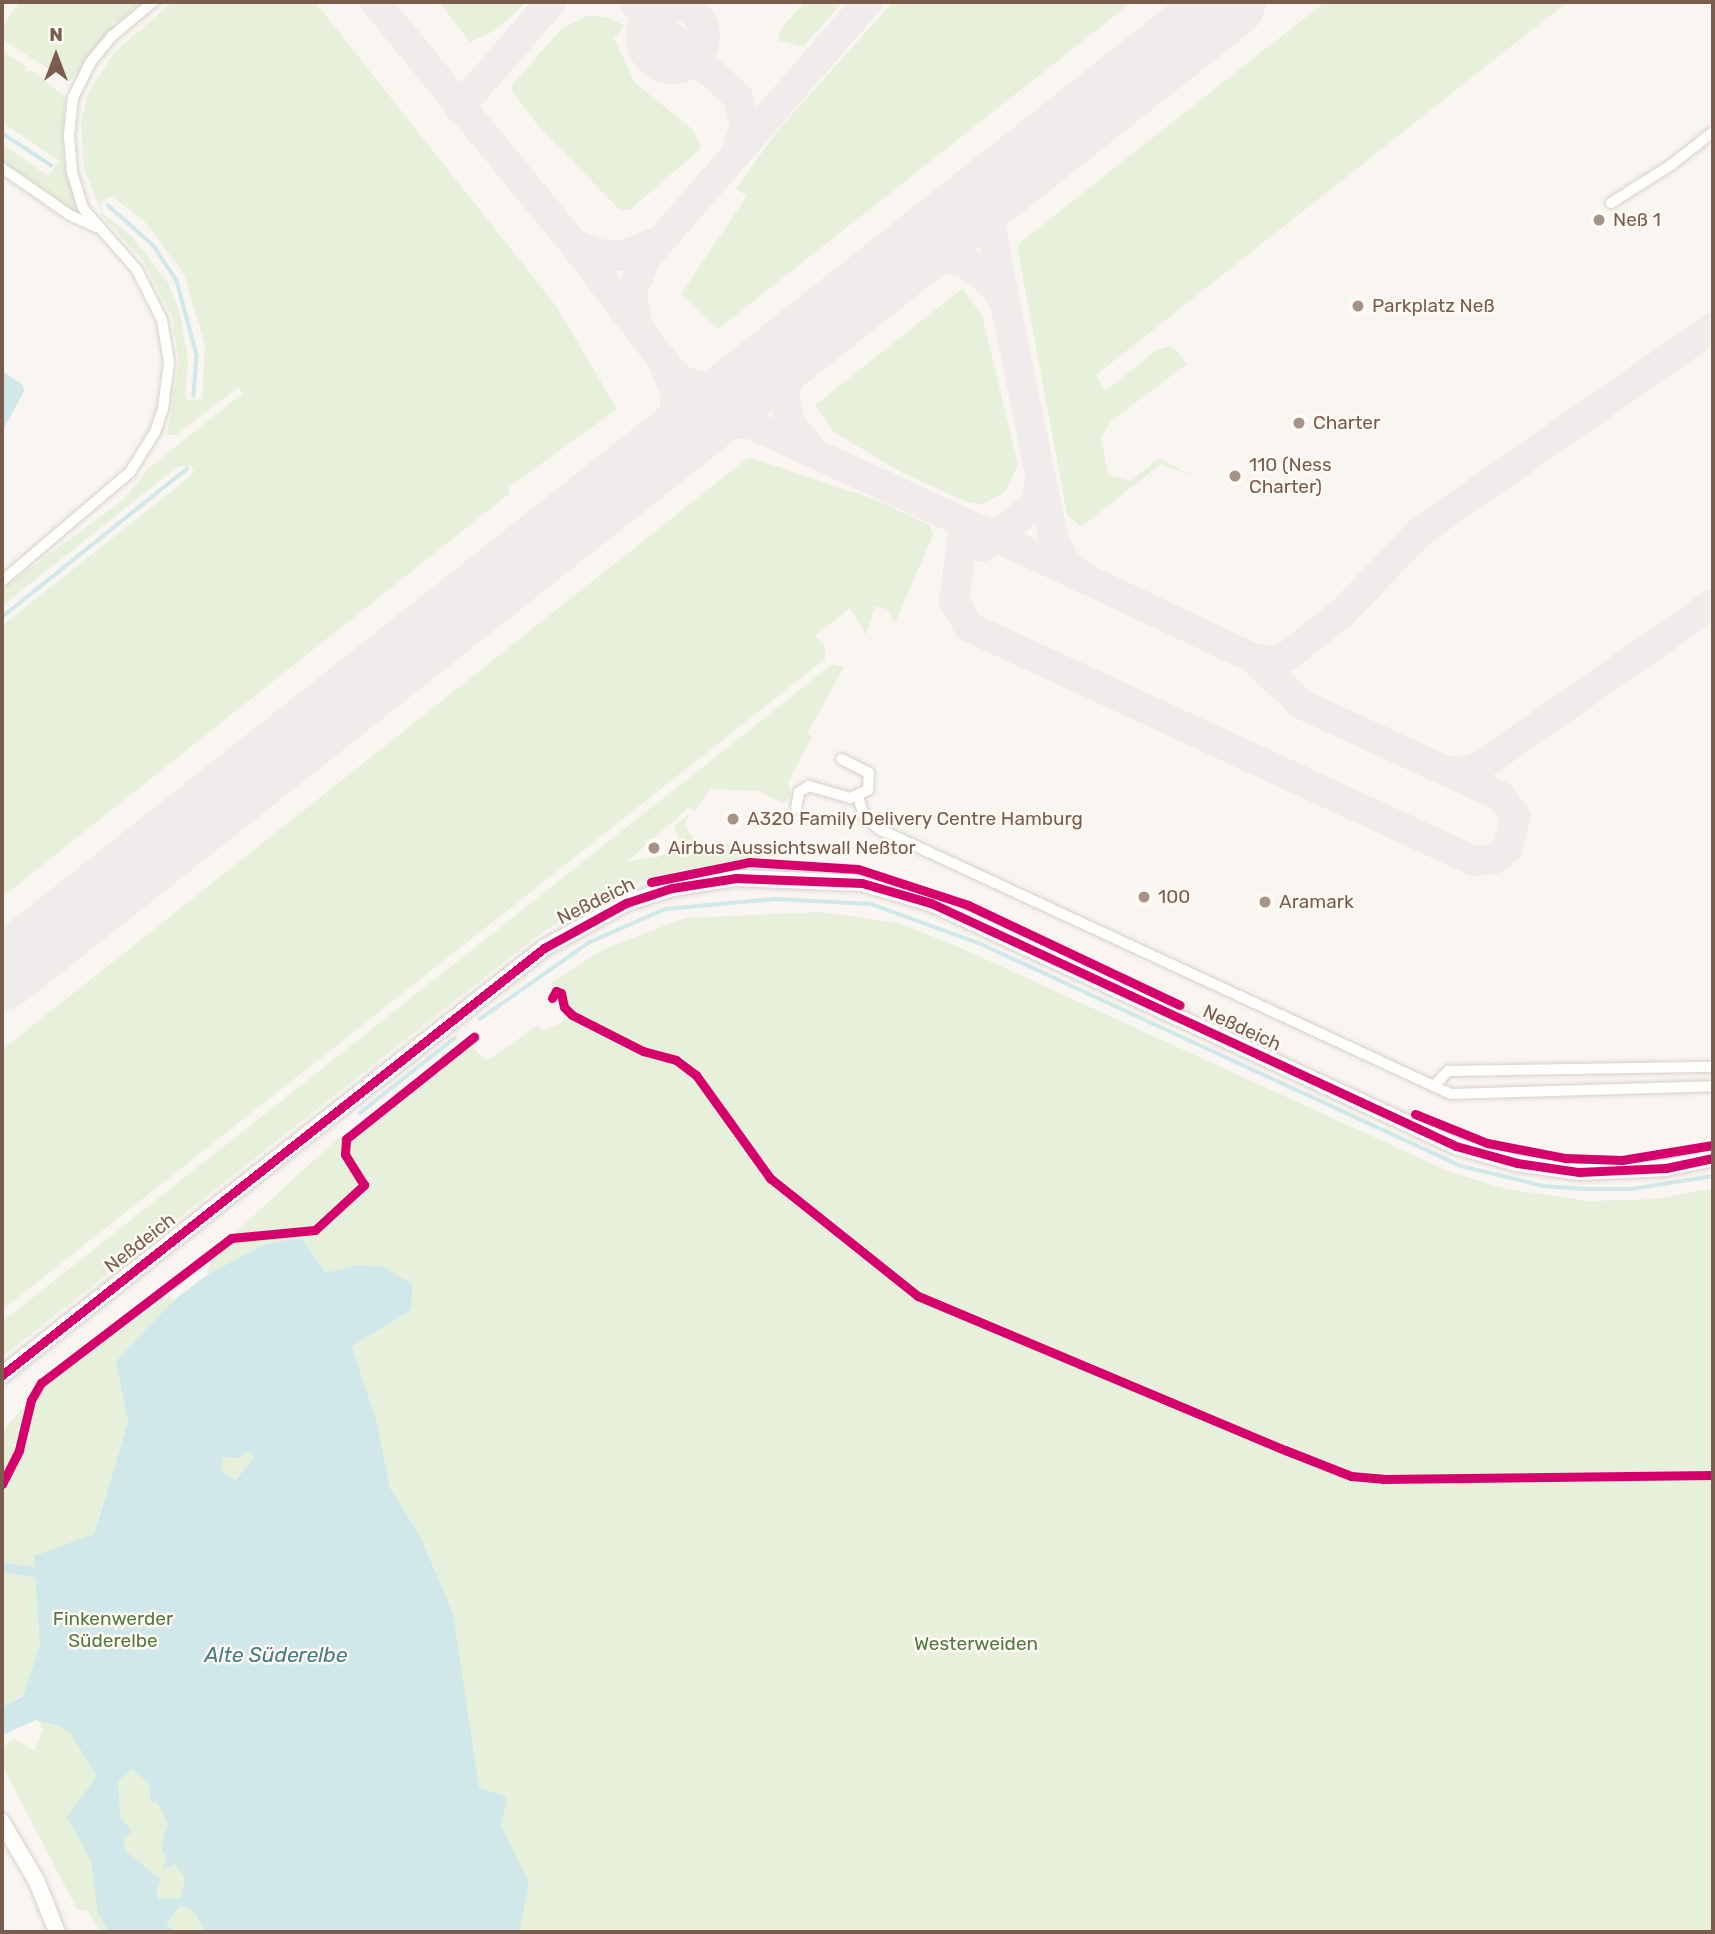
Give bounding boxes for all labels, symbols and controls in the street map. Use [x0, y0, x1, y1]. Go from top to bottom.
north arrow [21, 21, 91, 91]
text: N [49, 23, 63, 46]
place label: Neß 1 [1613, 209, 1661, 231]
marker: Neß 1 [1591, 212, 1607, 228]
place label: Parkplatz Neß [1372, 295, 1495, 317]
marker: Parkplatz Neß [1350, 298, 1366, 314]
place label: Charter [1313, 412, 1380, 434]
marker: Charter [1291, 415, 1307, 431]
place label: 110 (Ness Charter) [1249, 454, 1332, 498]
marker: 110 (Ness Charter) [1227, 468, 1243, 484]
place label: A320 Family Delivery Centre Hamburg [747, 808, 1084, 830]
marker: A320 Family Delivery Centre Hamburg [725, 811, 741, 827]
place label: Airbus Aussichtswall Neßtor [668, 837, 916, 859]
marker: Airbus Aussichtswall Neßtor [646, 840, 662, 856]
street label: Neßdeich [553, 872, 639, 930]
place label: 100 [1158, 886, 1190, 908]
marker: 100 [1136, 889, 1152, 905]
place label: Aramark [1279, 891, 1354, 913]
marker: Aramark [1257, 894, 1273, 910]
street label: Neßdeich [1199, 1000, 1285, 1056]
street label: Neßdeich [100, 1208, 180, 1278]
park label: Finkenwerder Süderelbe [53, 1608, 173, 1652]
park label: Westerweiden [914, 1633, 1038, 1655]
water label: Alte Süderelbe [204, 1642, 348, 1668]

